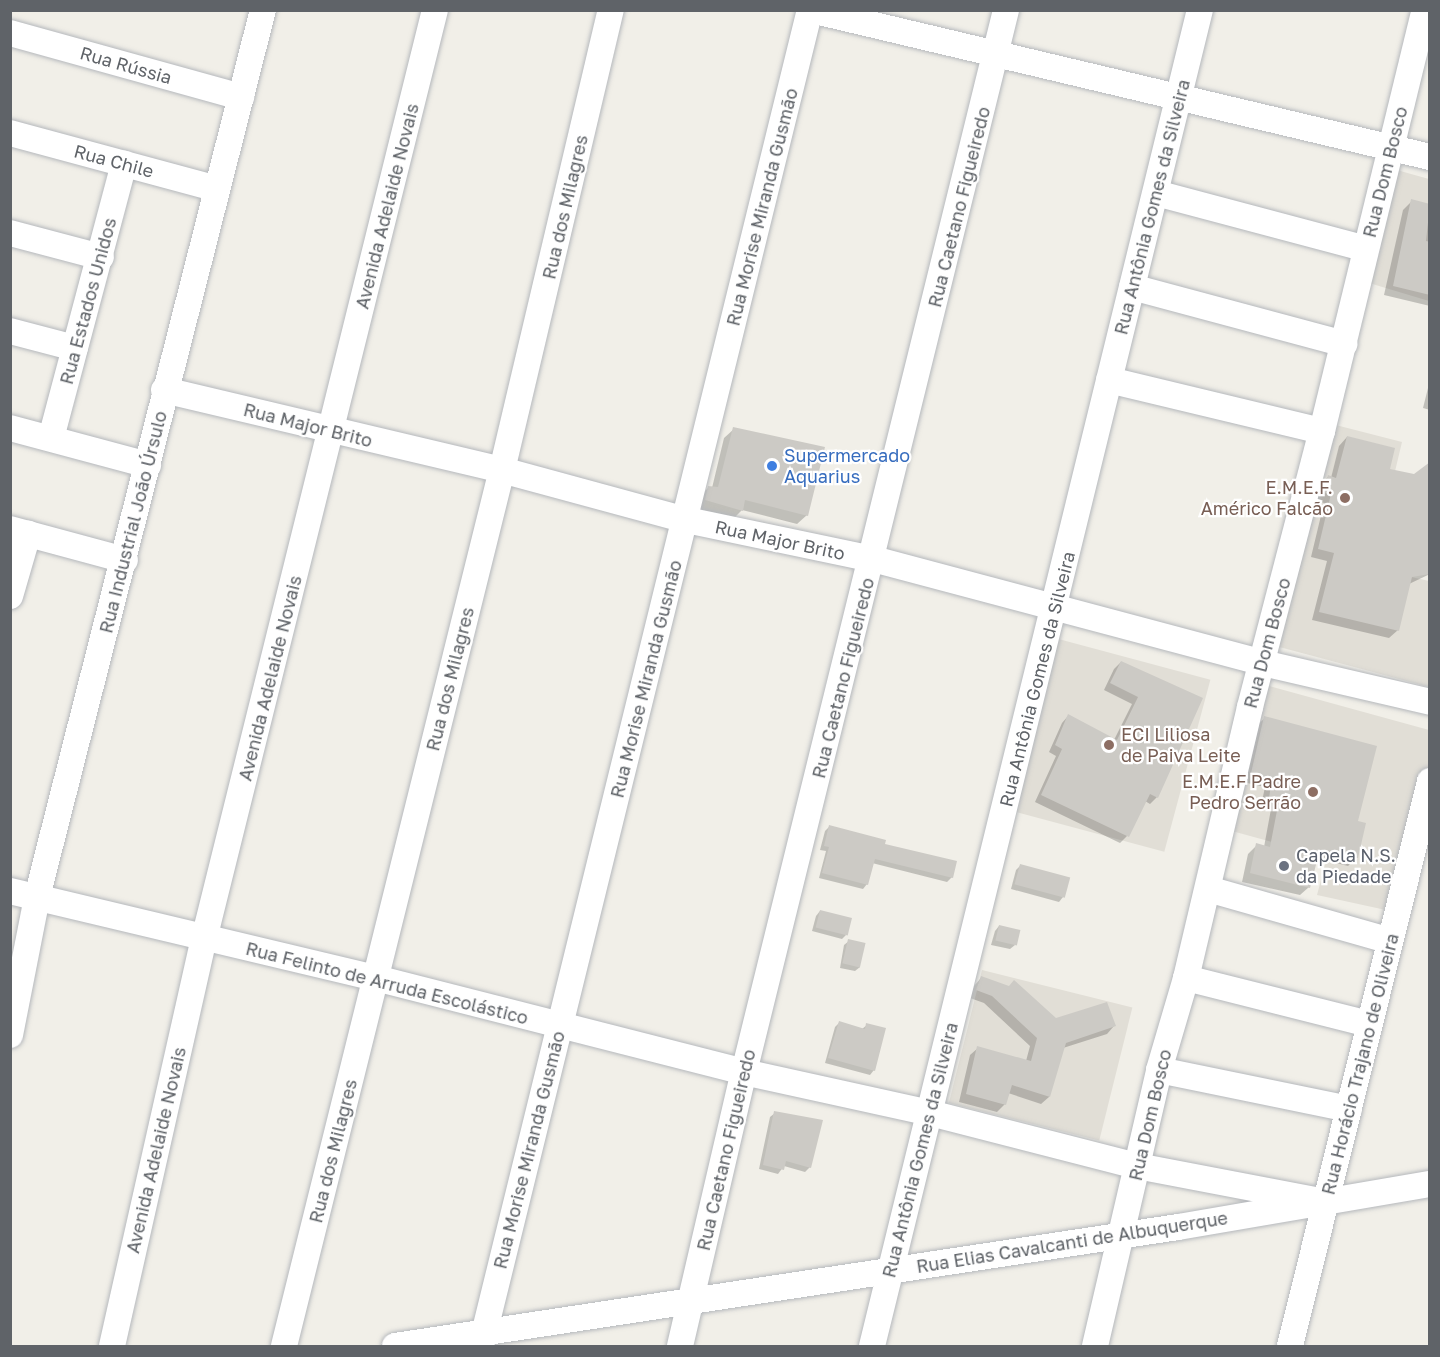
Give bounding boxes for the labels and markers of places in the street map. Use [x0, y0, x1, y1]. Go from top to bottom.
place label: Supermercado Aquarius [784, 445, 910, 488]
marker: Supermercado Aquarius [765, 459, 779, 473]
place label: E.M.E.F. Américo Falcão [1201, 477, 1333, 520]
marker: E.M.E.F. Américo Falcão [1338, 491, 1352, 505]
place label: ECI Liliosa de Paiva Leite [1121, 724, 1241, 766]
marker: ECI Liliosa de Paiva Leite [1102, 738, 1116, 752]
place label: E.M.E.F Padre Pedro Serrão [1182, 771, 1301, 814]
marker: E.M.E.F Padre Pedro Serrão [1306, 785, 1320, 799]
place label: Capela N.S. da Piedade [1296, 845, 1396, 888]
marker: Capela N.S. da Piedade [1277, 859, 1291, 873]

